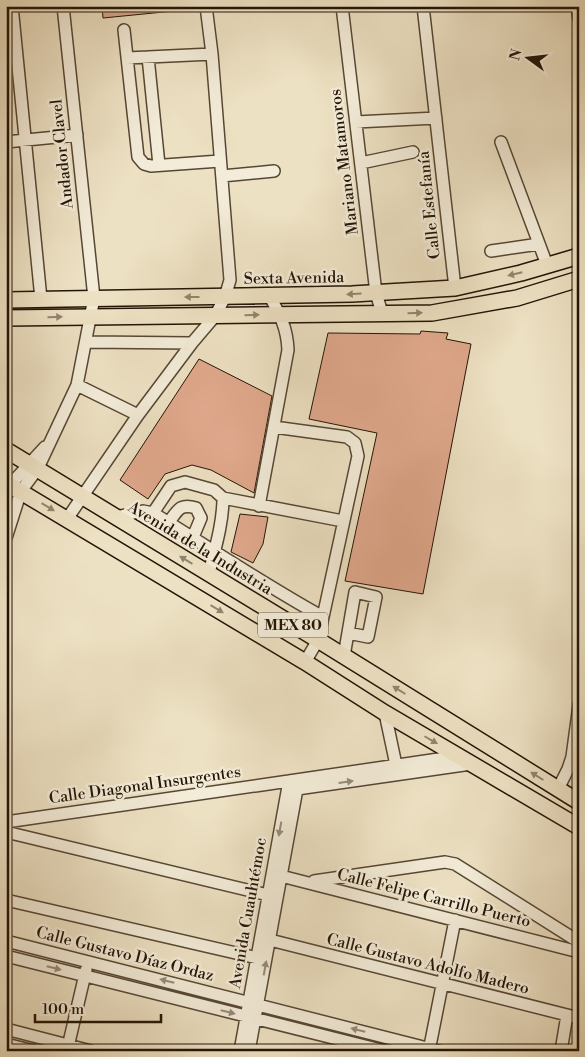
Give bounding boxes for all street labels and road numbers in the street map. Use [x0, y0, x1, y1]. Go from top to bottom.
street label: Mariano Matamoros [325, 88, 363, 236]
street label: Andador Clavel [46, 98, 78, 211]
street label: Calle Estefanía [413, 149, 445, 260]
street label: Sexta Avenida [244, 267, 345, 289]
street label: Avenida de la Industria [123, 496, 277, 600]
road number: MEX 80 [258, 612, 328, 638]
street label: Calle Diagonal Insurgentes [48, 762, 242, 808]
street label: Avenida Cuauhtémoc [225, 836, 271, 991]
street label: Calle Felipe Carrillo Puerto [335, 864, 533, 932]
street label: Calle Gustavo Díaz Ordaz [34, 922, 216, 986]
street label: Calle Gustavo Adolfo Madero [325, 929, 531, 999]

